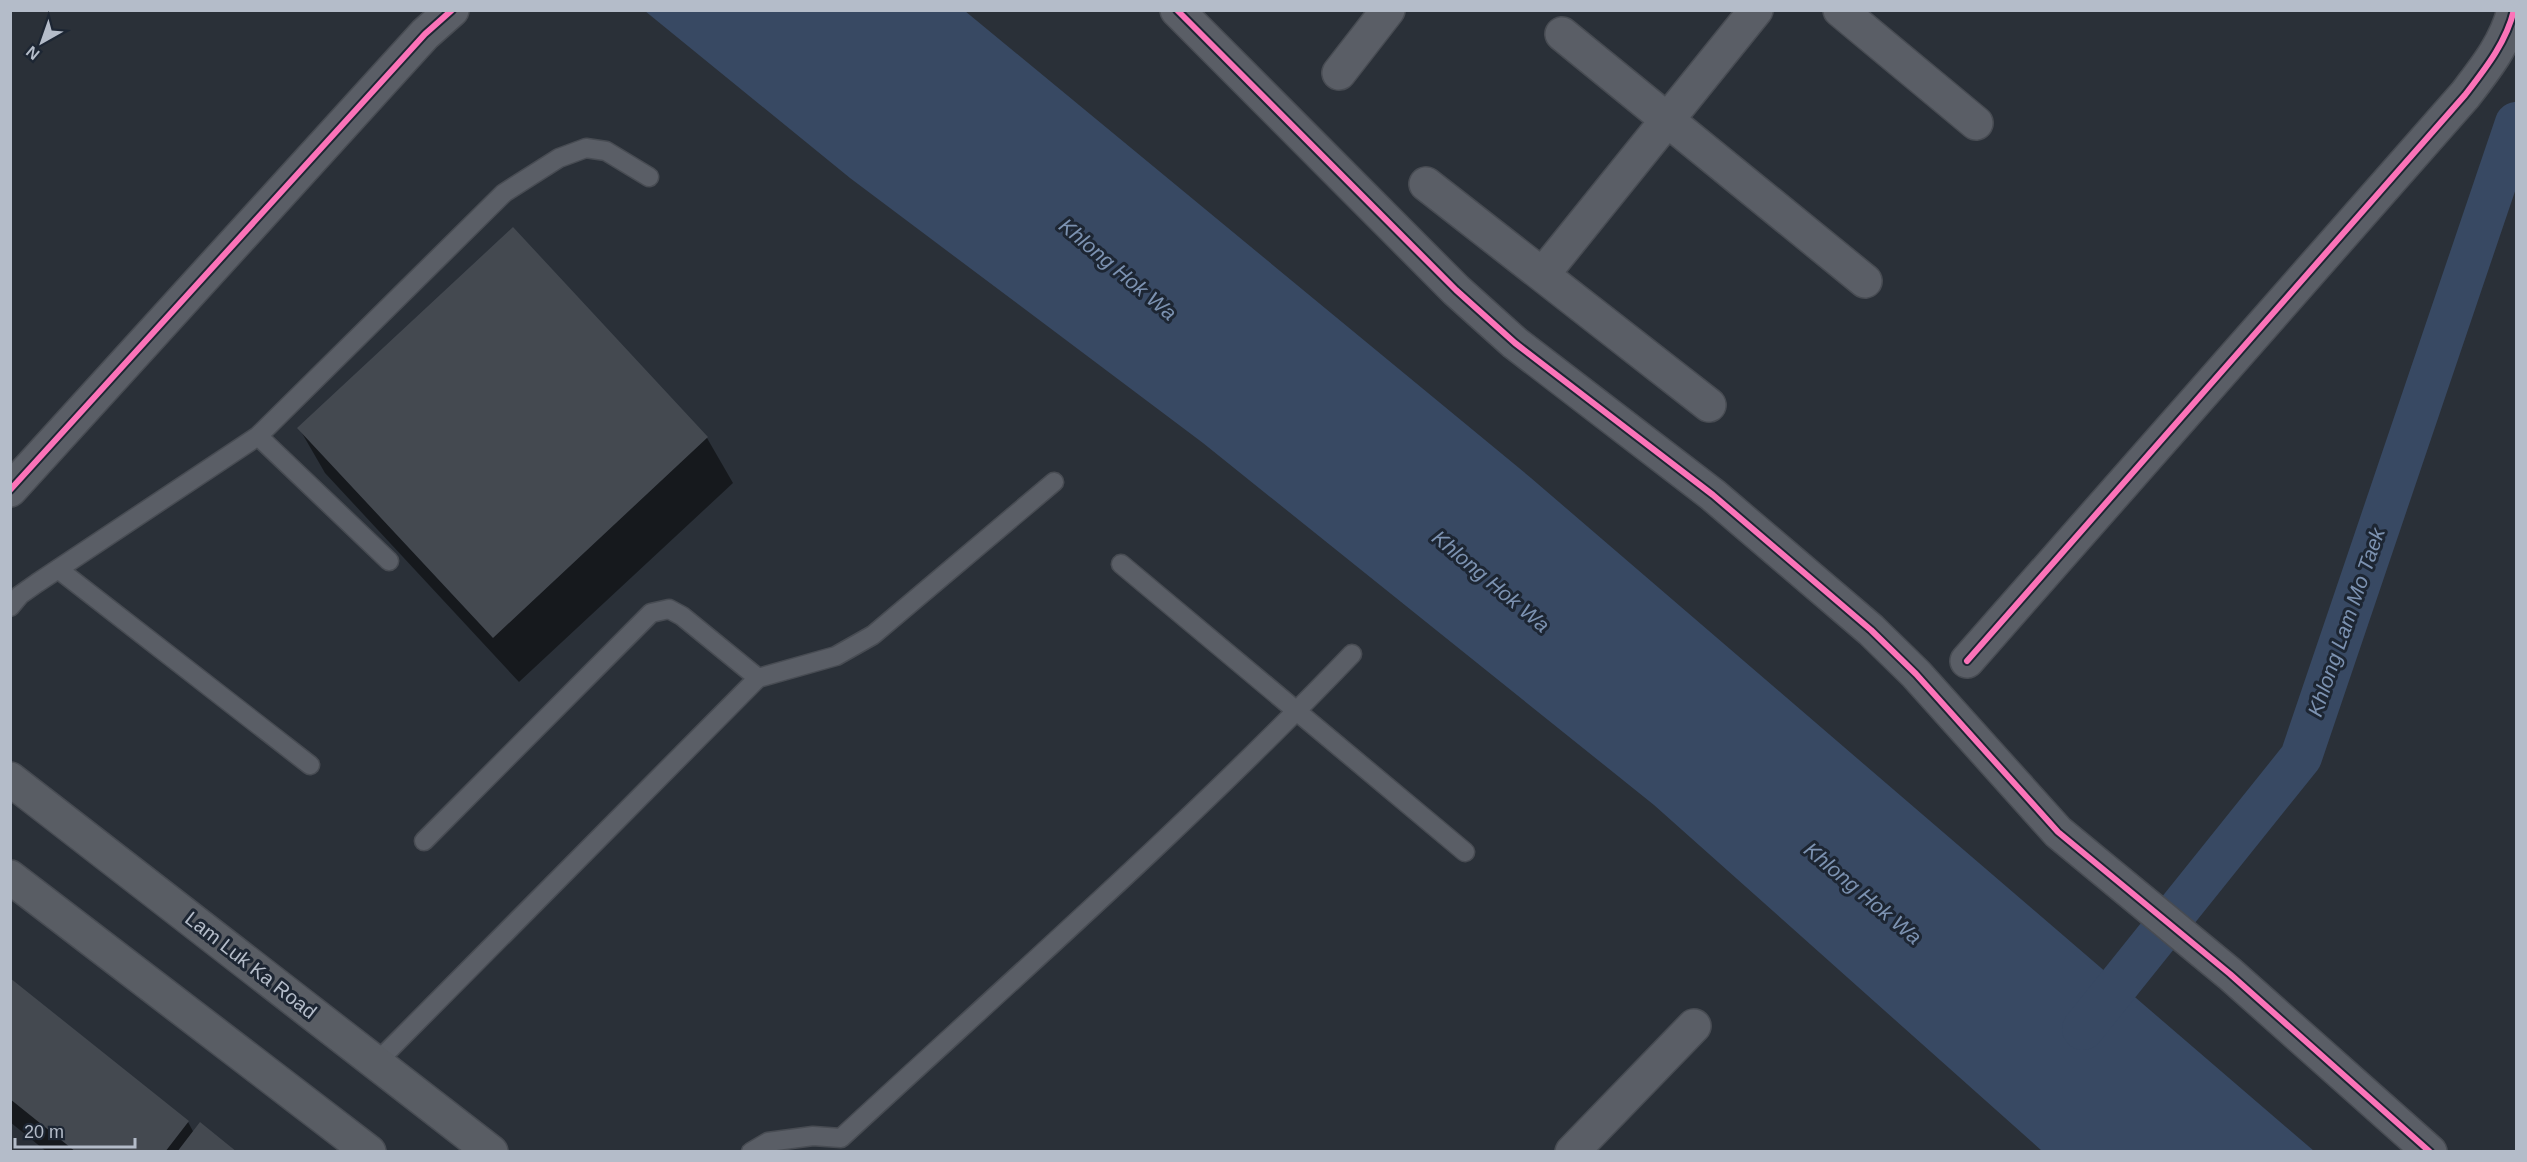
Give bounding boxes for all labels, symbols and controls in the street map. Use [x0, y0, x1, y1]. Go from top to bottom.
north arrow [12, 12, 72, 72]
text: N [23, 43, 43, 63]
water label: Khlong Hok Wa [1055, 213, 1181, 325]
water label: Khlong Lam Mo Taek [2303, 523, 2390, 719]
water label: Khlong Hok Wa [1428, 525, 1554, 637]
water label: Khlong Hok Wa [1800, 837, 1926, 949]
street label: Lam Luk Ka Road [181, 907, 321, 1023]
scale bar [15, 1111, 135, 1149]
text: 20 m [24, 1122, 64, 1142]

